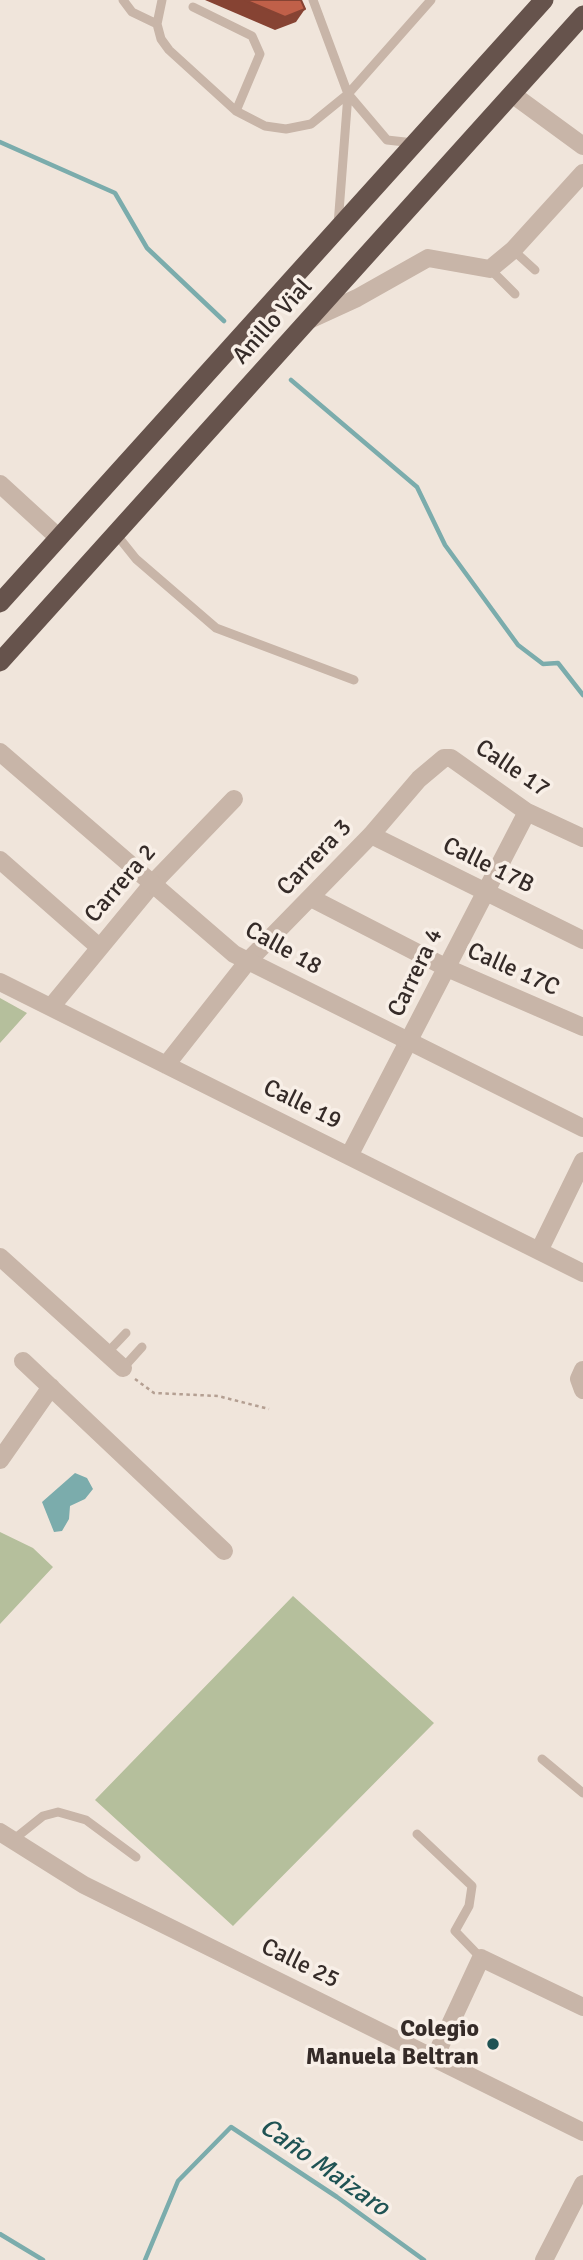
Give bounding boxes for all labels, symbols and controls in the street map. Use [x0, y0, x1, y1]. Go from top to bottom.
street label: Anillo Vial [227, 273, 319, 371]
street label: Calle 17 [469, 734, 555, 804]
street label: Carrera 3 [272, 814, 358, 902]
street label: Calle 17B [438, 832, 538, 900]
street label: Carrera 2 [79, 839, 163, 929]
street label: Calle 18 [240, 916, 326, 982]
street label: Carrera 4 [382, 924, 450, 1022]
street label: Calle 17C [462, 937, 564, 1003]
street label: Calle 19 [258, 1074, 346, 1136]
street label: Calle 25 [256, 1933, 344, 1995]
place label: Colegio Manuela Beltran [306, 2016, 479, 2072]
marker: Colegio Manuela Beltran [485, 2036, 501, 2052]
water label: Caño Maizaro [253, 2112, 395, 2224]

